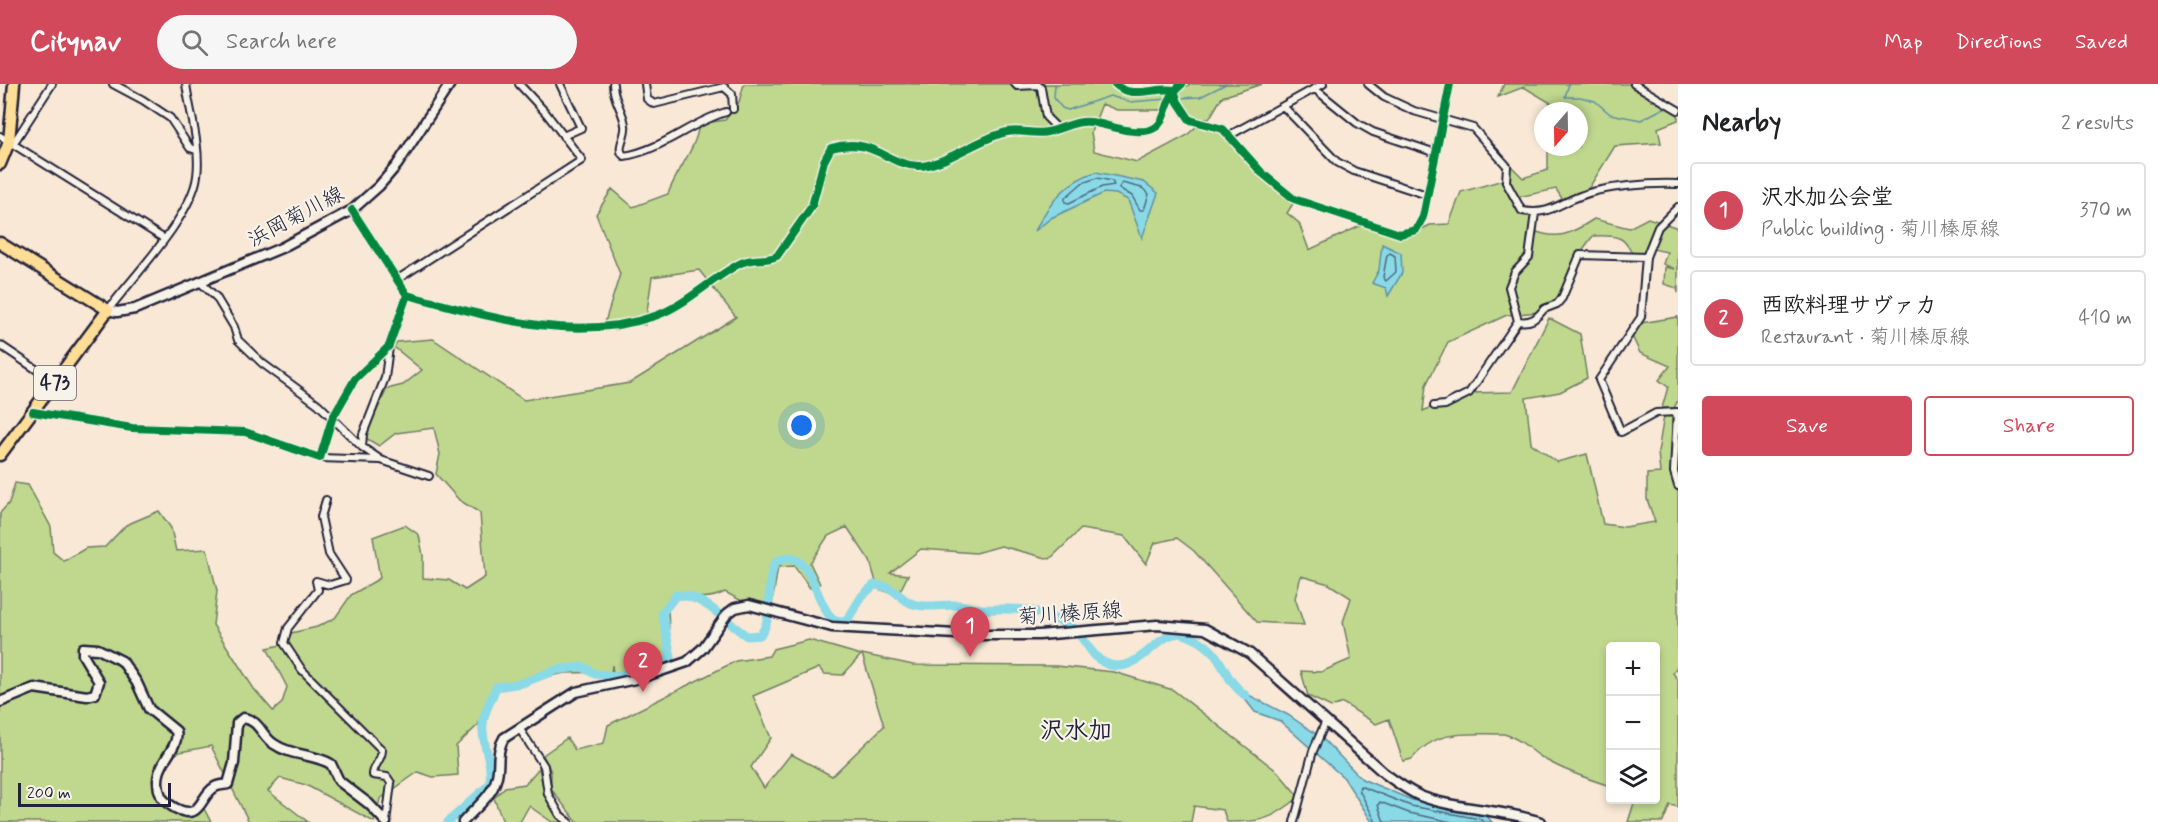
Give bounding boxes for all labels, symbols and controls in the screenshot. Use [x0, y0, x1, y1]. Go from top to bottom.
search box [157, 15, 577, 69]
text: Citynav [30, 24, 121, 61]
icon: search [178, 26, 211, 59]
text: Search here [226, 28, 337, 56]
text: Map [1884, 28, 1923, 56]
text: Directions [1956, 28, 2042, 56]
text: Saved [2075, 28, 2128, 56]
north arrow [1534, 102, 1588, 156]
text: Nearby [1702, 106, 1781, 140]
text: 2 results [2061, 110, 2134, 137]
street label: 浜岡菊川線 [243, 180, 349, 254]
text: 沢水加公会堂 [1761, 184, 1893, 212]
text: 1 [1719, 197, 1728, 224]
text: 370 m [2080, 197, 2132, 224]
text: Public building · 菊川榛原線 [1761, 216, 2000, 243]
text: 西欧料理サヴァカ [1761, 292, 1937, 320]
text: 2 [1719, 305, 1728, 332]
text: 410 m [2078, 305, 2132, 332]
text: Restaurant · 菊川榛原線 [1761, 324, 1969, 351]
road number: 473 [34, 366, 76, 400]
button: Save [1702, 396, 1912, 456]
button: Share [1924, 396, 2134, 456]
your location [787, 411, 816, 440]
street label: 菊川榛原線 [1017, 596, 1123, 632]
pin: 1 [950, 608, 990, 657]
pin: 2 [624, 642, 662, 692]
map controls [1606, 642, 1660, 804]
button: + [1606, 642, 1660, 696]
button: − [1606, 696, 1660, 750]
district label: 沢水加 [1040, 716, 1112, 747]
button: layers [1606, 750, 1660, 804]
scale bar [18, 780, 171, 808]
text: 200 m [27, 783, 71, 804]

